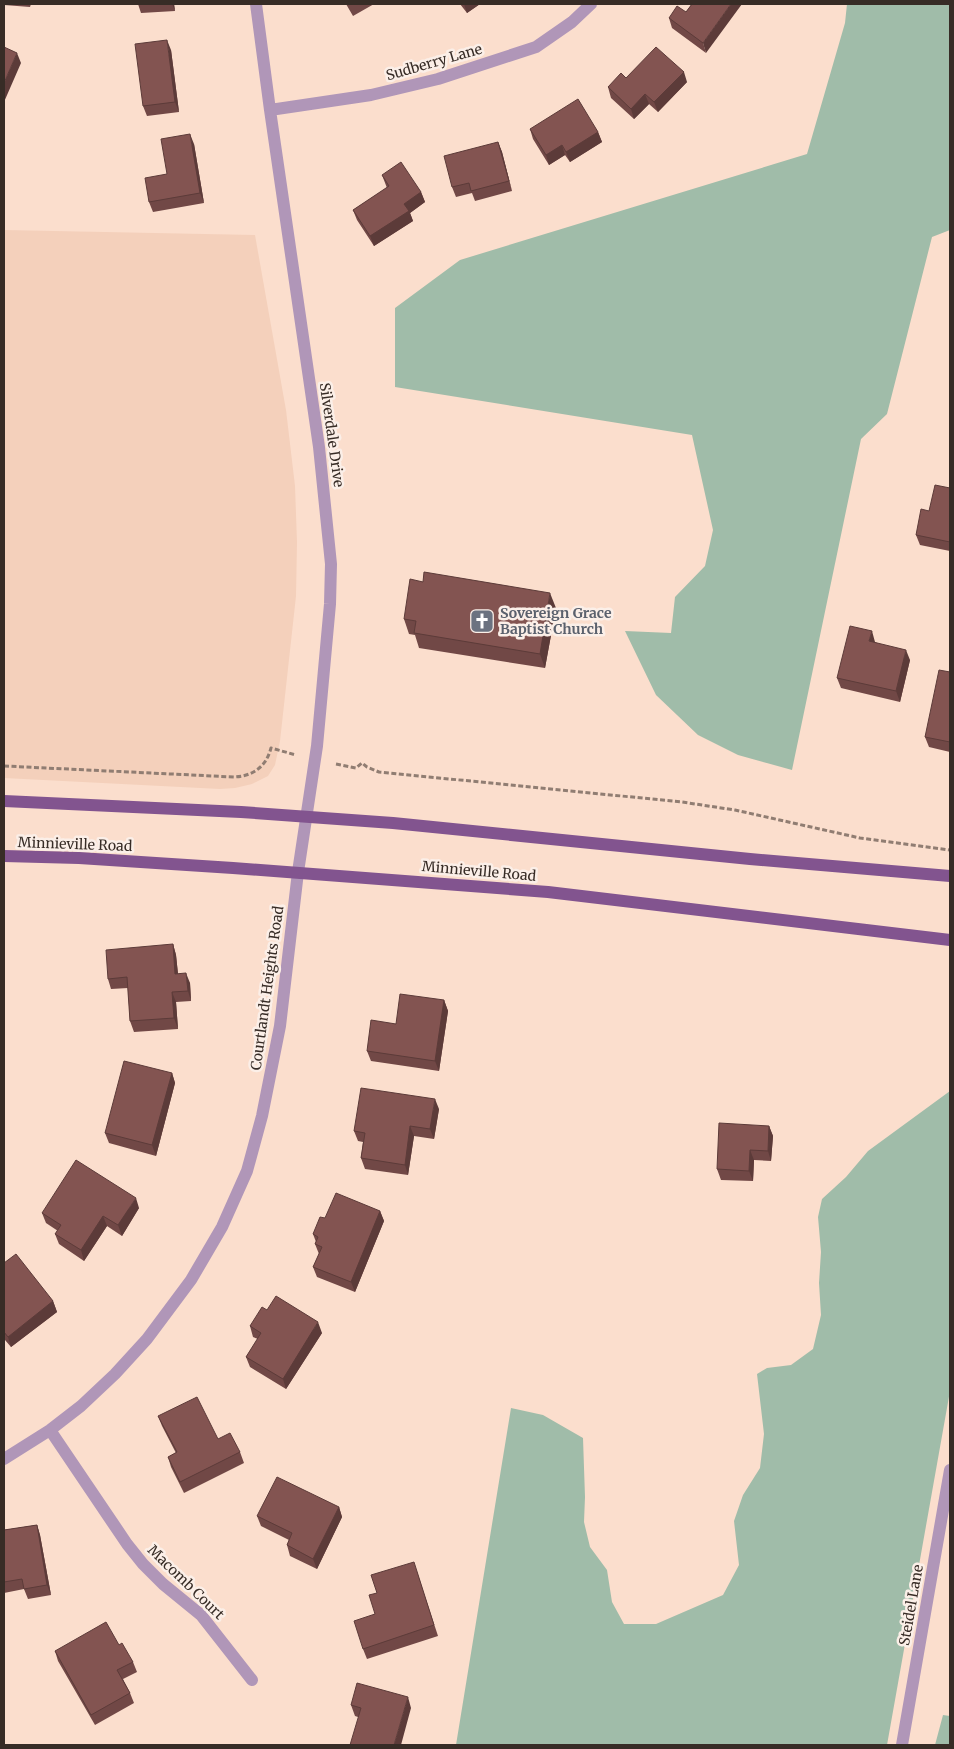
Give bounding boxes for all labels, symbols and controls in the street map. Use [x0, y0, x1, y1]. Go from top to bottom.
street label: Sudberry Lane [384, 40, 484, 84]
street label: Silverdale Drive [316, 382, 348, 488]
place label: Sovereign Grace Baptist Church [500, 604, 612, 638]
church icon: Sovereign Grace Baptist Church [469, 608, 495, 634]
street label: Minnieville Road [17, 833, 133, 855]
street label: Minnieville Road [421, 857, 537, 885]
street label: Courtlandt Heights Road [247, 904, 288, 1071]
street label: Macomb Court [144, 1541, 228, 1623]
street label: Steidel Lane [895, 1563, 927, 1647]

